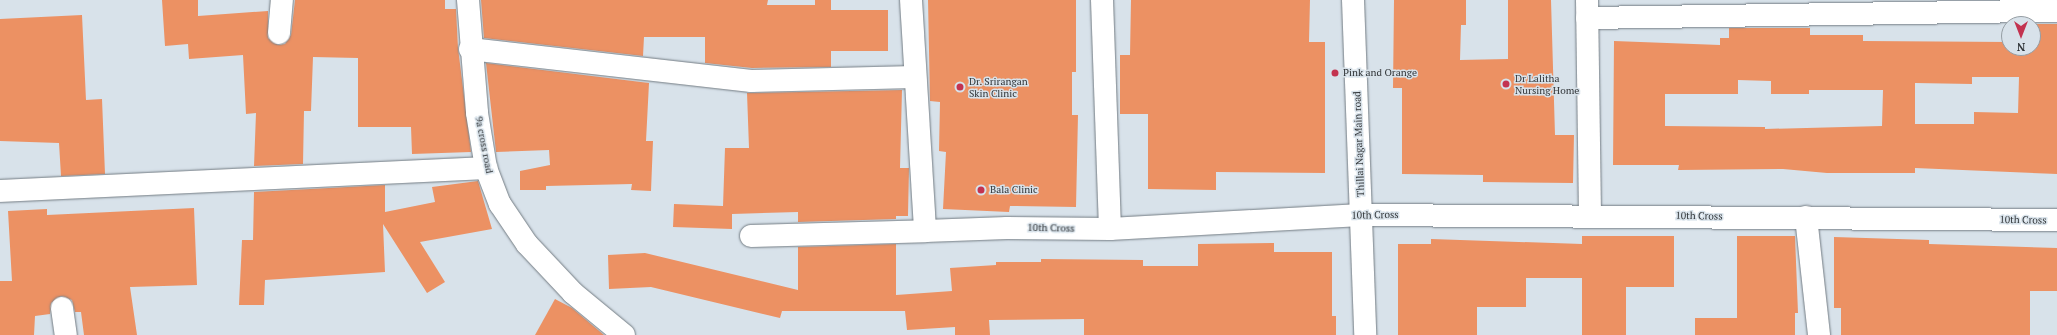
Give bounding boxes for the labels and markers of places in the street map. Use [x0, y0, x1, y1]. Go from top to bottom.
place label: Pink and Orange [1343, 67, 1417, 79]
marker: Pink and Orange [1330, 68, 1340, 78]
place label: Dr Lalitha Nursing Home [1515, 72, 1579, 96]
place label: Dr. Srirangan Skin Clinic [969, 75, 1028, 98]
marker: Dr Lalitha Nursing Home [1500, 78, 1512, 90]
marker: Dr. Srirangan Skin Clinic [954, 81, 966, 93]
marker: Bala Clinic [975, 184, 987, 196]
place label: Bala Clinic [990, 184, 1038, 196]

